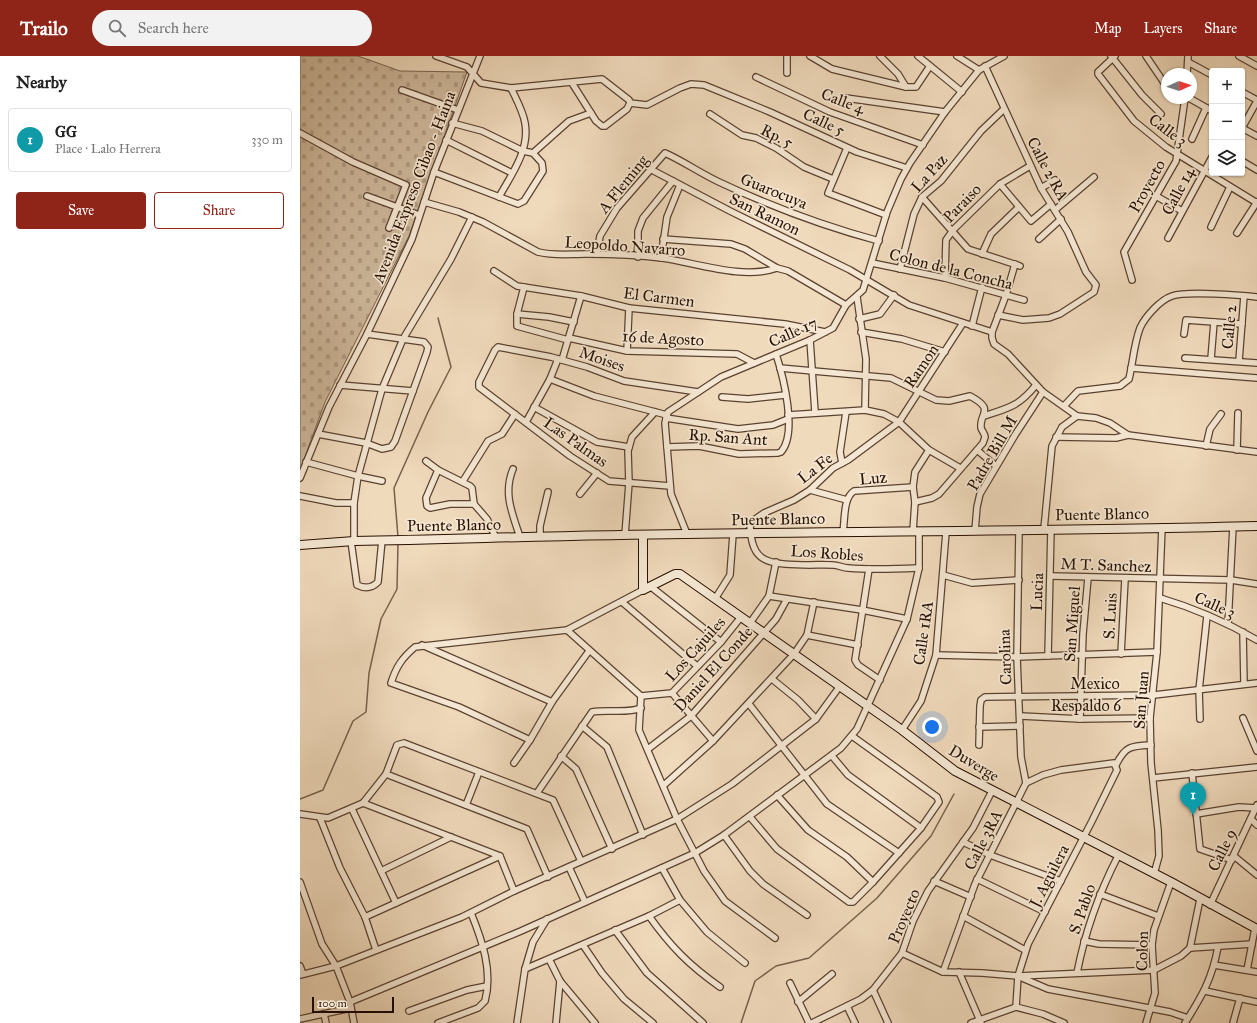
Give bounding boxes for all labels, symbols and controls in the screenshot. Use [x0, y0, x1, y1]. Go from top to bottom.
search box [92, 10, 372, 46]
text: Trailo [20, 17, 68, 40]
icon: search [106, 17, 128, 39]
text: Search here [138, 19, 209, 37]
text: Map [1094, 20, 1122, 37]
text: Layers [1144, 20, 1182, 37]
text: Share [1204, 20, 1237, 37]
north arrow [1161, 68, 1197, 104]
map controls [1209, 68, 1245, 176]
button: + [1209, 68, 1245, 104]
text: Nearby [16, 72, 67, 93]
street label: Calle 4 [818, 84, 869, 118]
street label: Avenida Expreso Cibao - Haina [368, 88, 459, 287]
street label: Calle 5 [800, 104, 848, 140]
button: − [1209, 104, 1245, 140]
street label: Calle 3 [1145, 110, 1191, 150]
street label: Rp. 5 [758, 120, 797, 152]
text: GG [55, 123, 77, 141]
text: 1 [27, 132, 33, 148]
text: 330 m [251, 132, 283, 148]
street label: Calle 2 RA [1023, 134, 1073, 204]
button: layers [1209, 140, 1245, 176]
text: Place · Lalo Herrera [55, 141, 161, 157]
street label: La Paz [907, 149, 952, 196]
street label: A Fleming [593, 151, 653, 218]
street label: Proyecto [1125, 156, 1169, 216]
street label: Calle 14 [1157, 163, 1199, 218]
street label: Guarocuya [738, 169, 810, 213]
street label: Paraiso [939, 180, 985, 226]
street label: San Ramon [727, 189, 804, 239]
button: Save [16, 192, 146, 229]
button: Share [154, 192, 284, 229]
street label: Leopoldo Navarro [564, 232, 686, 260]
street label: Colon de la Concha [887, 244, 1015, 294]
street label: El Carmen [622, 283, 696, 311]
street label: Calle 2 [1218, 304, 1240, 350]
street label: Calle 17 [766, 313, 820, 351]
street label: 16 de Agosto [621, 326, 705, 351]
street label: Ramon [900, 340, 943, 391]
street label: Moises [577, 342, 628, 376]
street label: Padre Bill M [963, 412, 1021, 494]
street label: Las Palmas [540, 413, 612, 471]
street label: Rp. San Ant [688, 425, 768, 449]
street label: La Fe [794, 448, 836, 487]
street label: Luz [858, 467, 888, 489]
street label: Puente Blanco [1055, 504, 1149, 524]
street label: Puente Blanco [731, 509, 825, 529]
street label: Puente Blanco [407, 515, 501, 535]
street label: Los Robles [790, 541, 864, 565]
street label: M T. Sanchez [1060, 554, 1153, 576]
street label: Lucia [1027, 572, 1047, 611]
street label: San Miguel [1060, 585, 1085, 663]
street label: Calle 3 [1192, 588, 1238, 622]
street label: S. Luis [1099, 592, 1121, 640]
street label: Calle 1RA [909, 599, 937, 666]
street label: Los Cajuiles [661, 613, 729, 685]
street label: Daniel El Conde [670, 622, 757, 716]
street label: Carolina [995, 629, 1015, 685]
street label: San Juan [1129, 670, 1154, 730]
street label: Mexico [1070, 674, 1120, 693]
street label: Respaldo 6 [1051, 696, 1122, 715]
your location [922, 717, 942, 737]
street label: Duverge [945, 741, 1003, 786]
pin: 1 [1180, 782, 1206, 815]
street label: Calle 3RA [960, 807, 1006, 873]
street label: Calle 9 [1204, 826, 1240, 874]
street label: J. Aguilera [1024, 841, 1074, 913]
street label: S. Pablo [1065, 881, 1099, 937]
street label: Proyecto [884, 886, 924, 946]
street label: Colon [1132, 930, 1152, 971]
scale bar [312, 995, 394, 1014]
text: 100 m [318, 997, 347, 1010]

